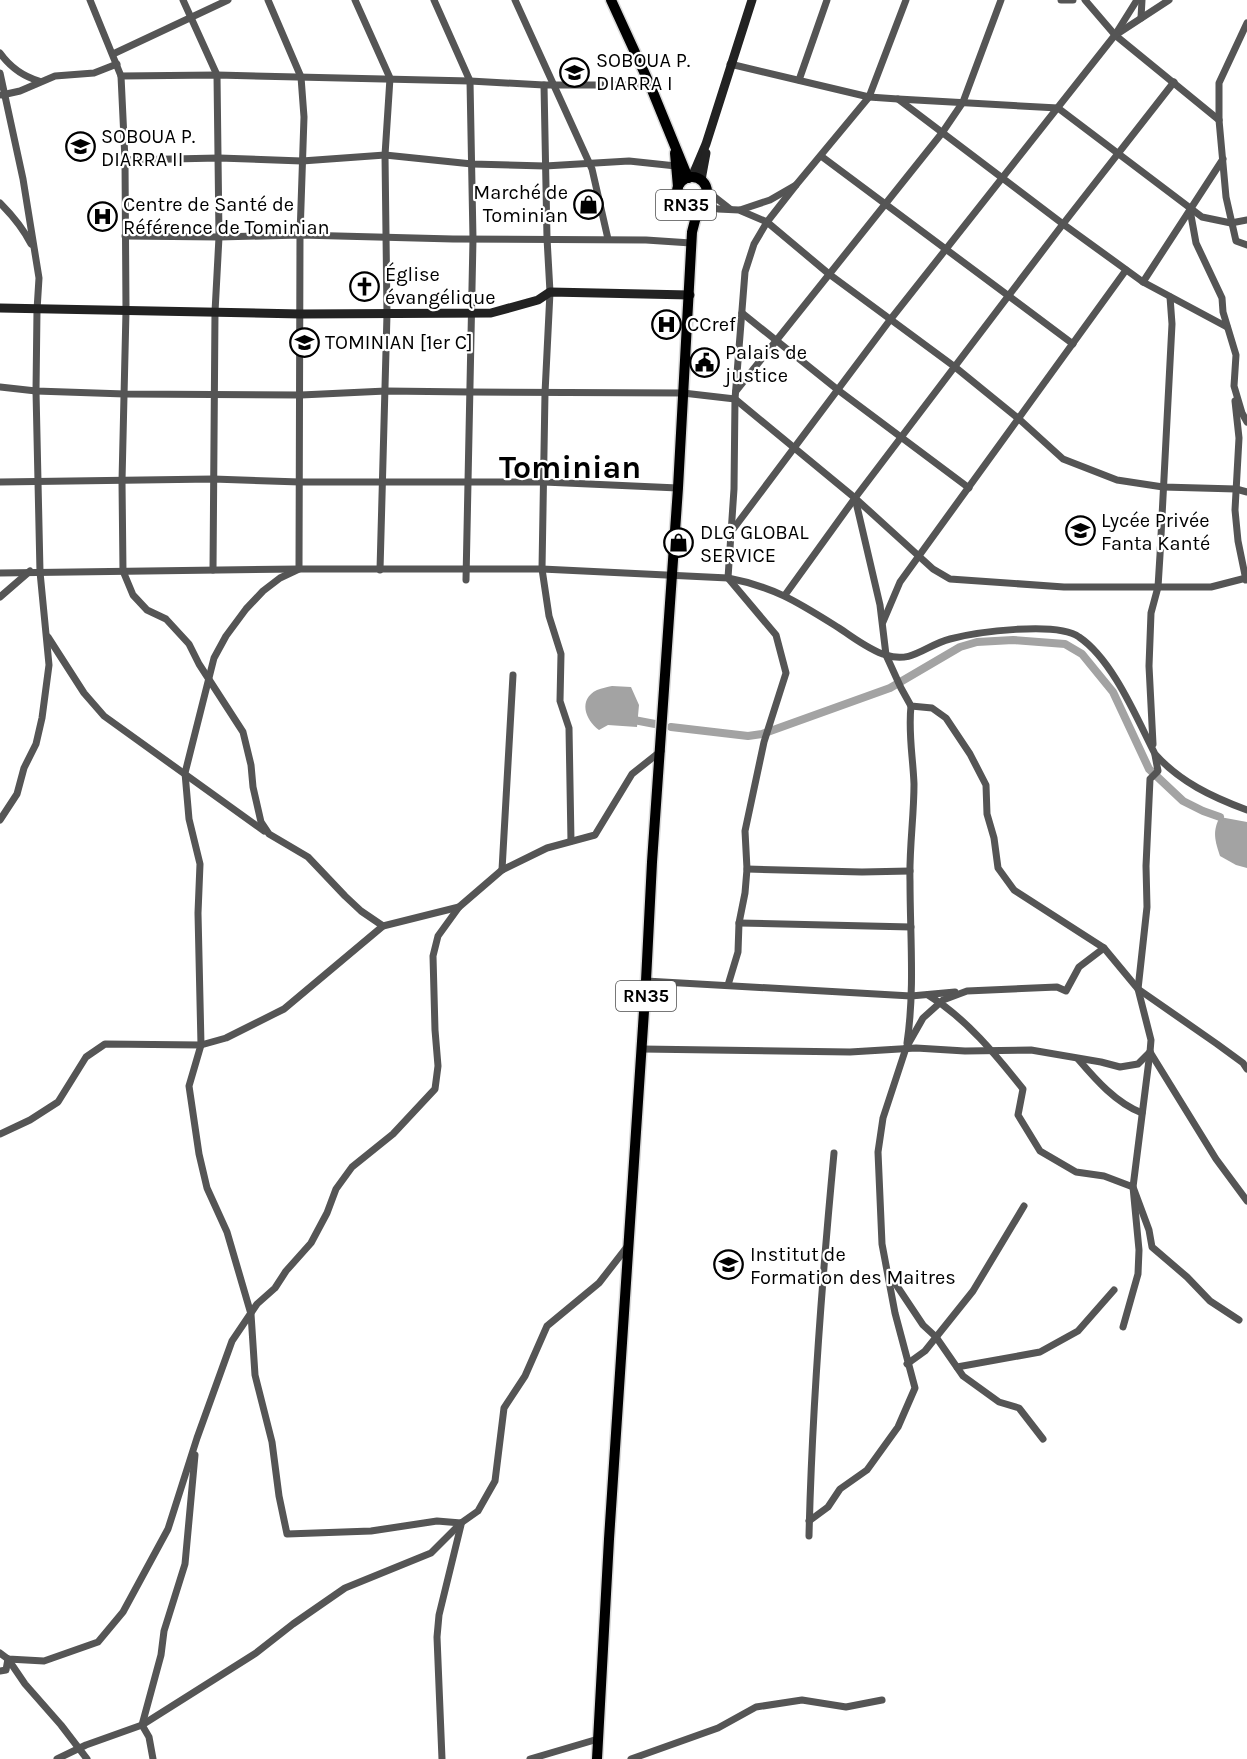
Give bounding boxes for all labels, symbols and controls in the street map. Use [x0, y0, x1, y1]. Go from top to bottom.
place label: SOBOUA P. DIARRA I [596, 49, 690, 95]
school or university icon: SOBOUA P. DIARRA I [559, 56, 591, 88]
place label: SOBOUA P. DIARRA II [101, 125, 195, 171]
school or university icon: SOBOUA P. DIARRA II [64, 131, 96, 163]
place label: Marché de Tominian [473, 181, 568, 227]
shop icon: Marché de Tominian [573, 188, 605, 220]
road number: RN35 [656, 190, 716, 220]
place label: Centre de Santé de Référence de Tominian [123, 193, 330, 239]
hospital icon: Centre de Santé de Référence de Tominian [86, 200, 118, 232]
place label: Église évangélique [385, 262, 496, 309]
church icon: Église évangélique [348, 270, 380, 302]
hospital icon: CCref [650, 308, 682, 340]
place label: CCref [687, 313, 736, 336]
school or university icon: TOMINIAN [1er C] [288, 326, 320, 358]
place label: TOMINIAN [1er C] [325, 331, 473, 354]
place label: Palais de justice [723, 341, 807, 387]
public building icon: Palais de justice [688, 347, 720, 379]
district label: Tominian [499, 449, 641, 486]
place label: Lycée Privée Fanta Kanté [1101, 509, 1210, 555]
school or university icon: Lycée Privée Fanta Kanté [1064, 515, 1096, 547]
place label: DLG GLOBAL SERVICE [700, 521, 809, 567]
shop icon: DLG GLOBAL SERVICE [663, 527, 695, 559]
road number: RN35 [616, 981, 676, 1011]
place label: Institut de Formation des Maitres [750, 1243, 956, 1289]
school or university icon: Institut de Formation des Maitres [713, 1249, 745, 1281]

